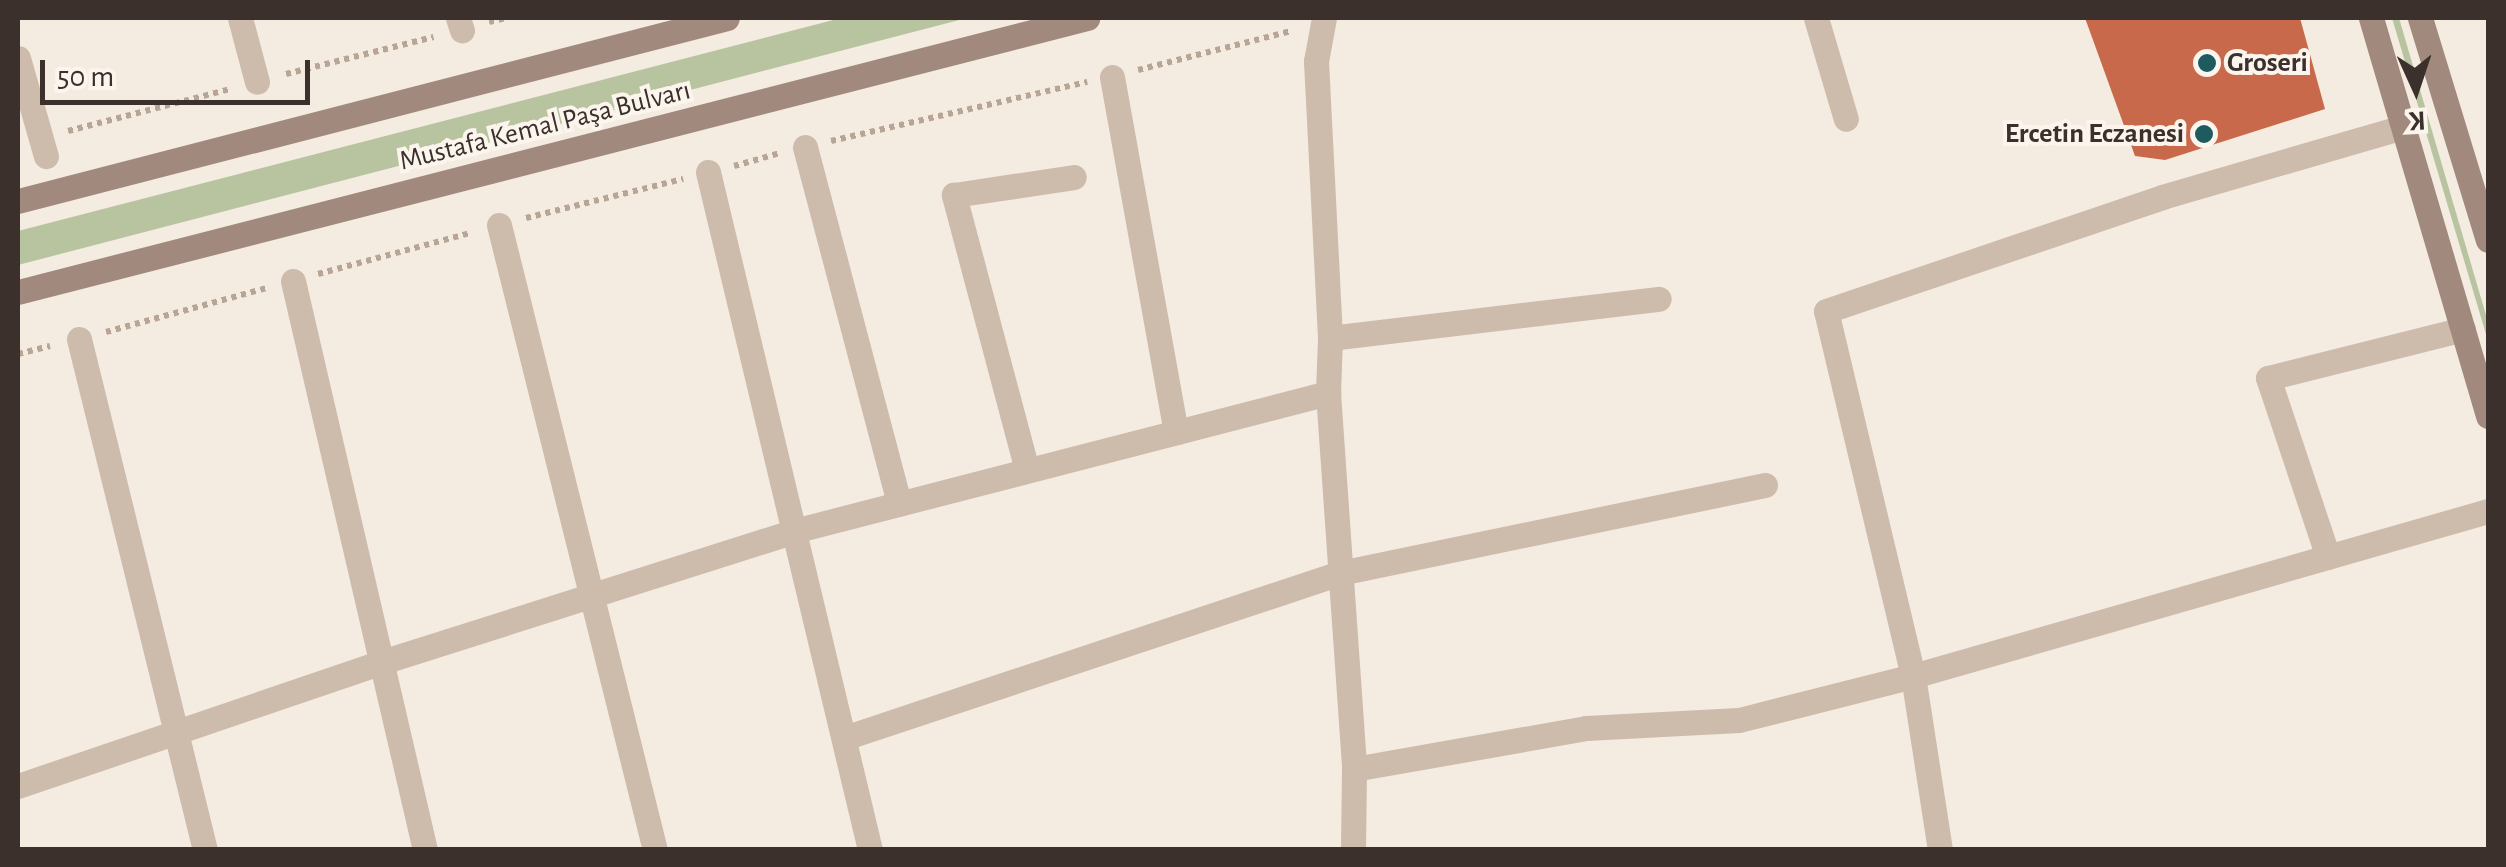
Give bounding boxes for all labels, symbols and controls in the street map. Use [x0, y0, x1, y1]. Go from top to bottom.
scale bar [45, 40, 315, 102]
north arrow [2366, 40, 2466, 140]
place label: Groseri [2227, 46, 2308, 80]
marker: Groseri [2196, 52, 2218, 74]
text: 50 m [57, 62, 114, 92]
street label: Mustafa Kemal Paşa Bulvarı [396, 74, 694, 178]
text: K [2409, 106, 2426, 134]
place label: Ercetin Eczanesi [2005, 117, 2184, 151]
marker: Ercetin Eczanesi [2193, 123, 2215, 145]

